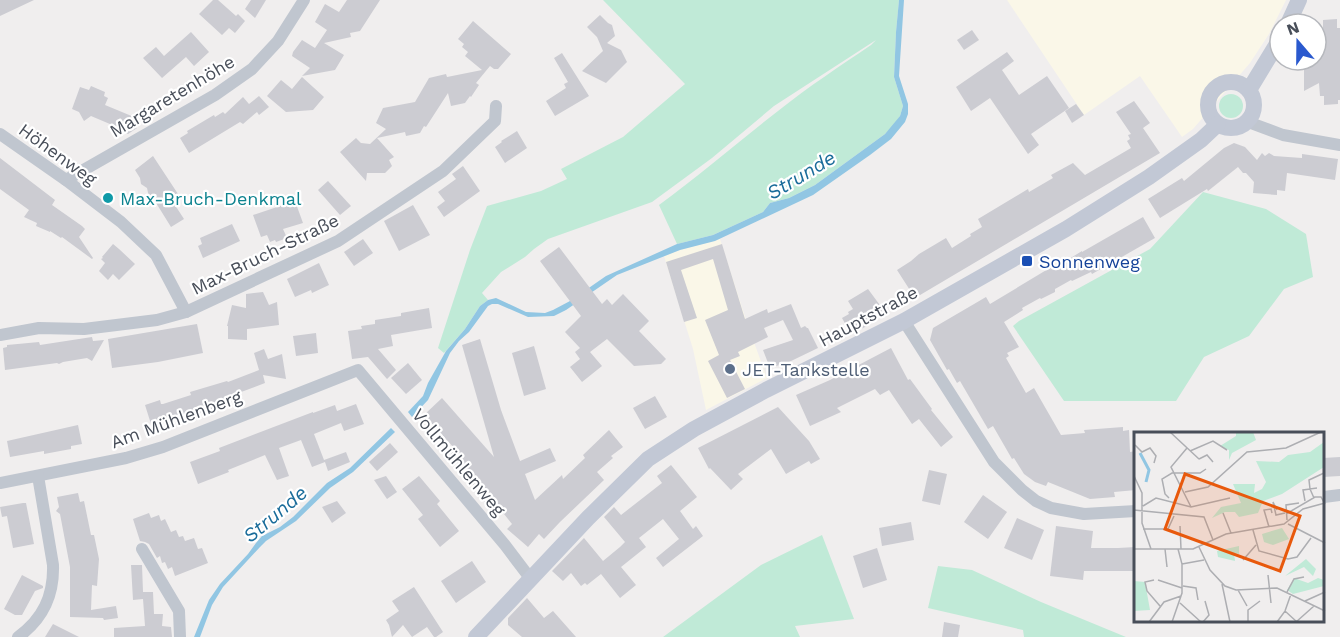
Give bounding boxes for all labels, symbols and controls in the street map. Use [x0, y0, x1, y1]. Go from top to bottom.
north arrow [1268, 12, 1328, 72]
text: N [1284, 17, 1302, 39]
street label: Margaretenhöhe [106, 50, 238, 142]
street label: Höhenweg [15, 119, 101, 190]
water label: Strunde [762, 145, 840, 205]
place label: Max-Bruch-Denkmal [120, 188, 302, 209]
marker: Max-Bruch-Denkmal [101, 191, 115, 205]
street label: Max-Bruch-Straße [188, 209, 342, 299]
place label: Sonnenweg [1039, 251, 1140, 272]
marker: Sonnenweg [1020, 254, 1034, 268]
street label: Hauptstraße [815, 281, 921, 351]
place label: JET-Tankstelle [742, 359, 870, 380]
marker: JET-Tankstelle [723, 362, 737, 376]
street label: Am Mühlenberg [108, 385, 245, 452]
street label: Vollmühlenweg [408, 404, 510, 520]
inset map [1134, 432, 1325, 622]
water label: Strunde [238, 480, 312, 548]

